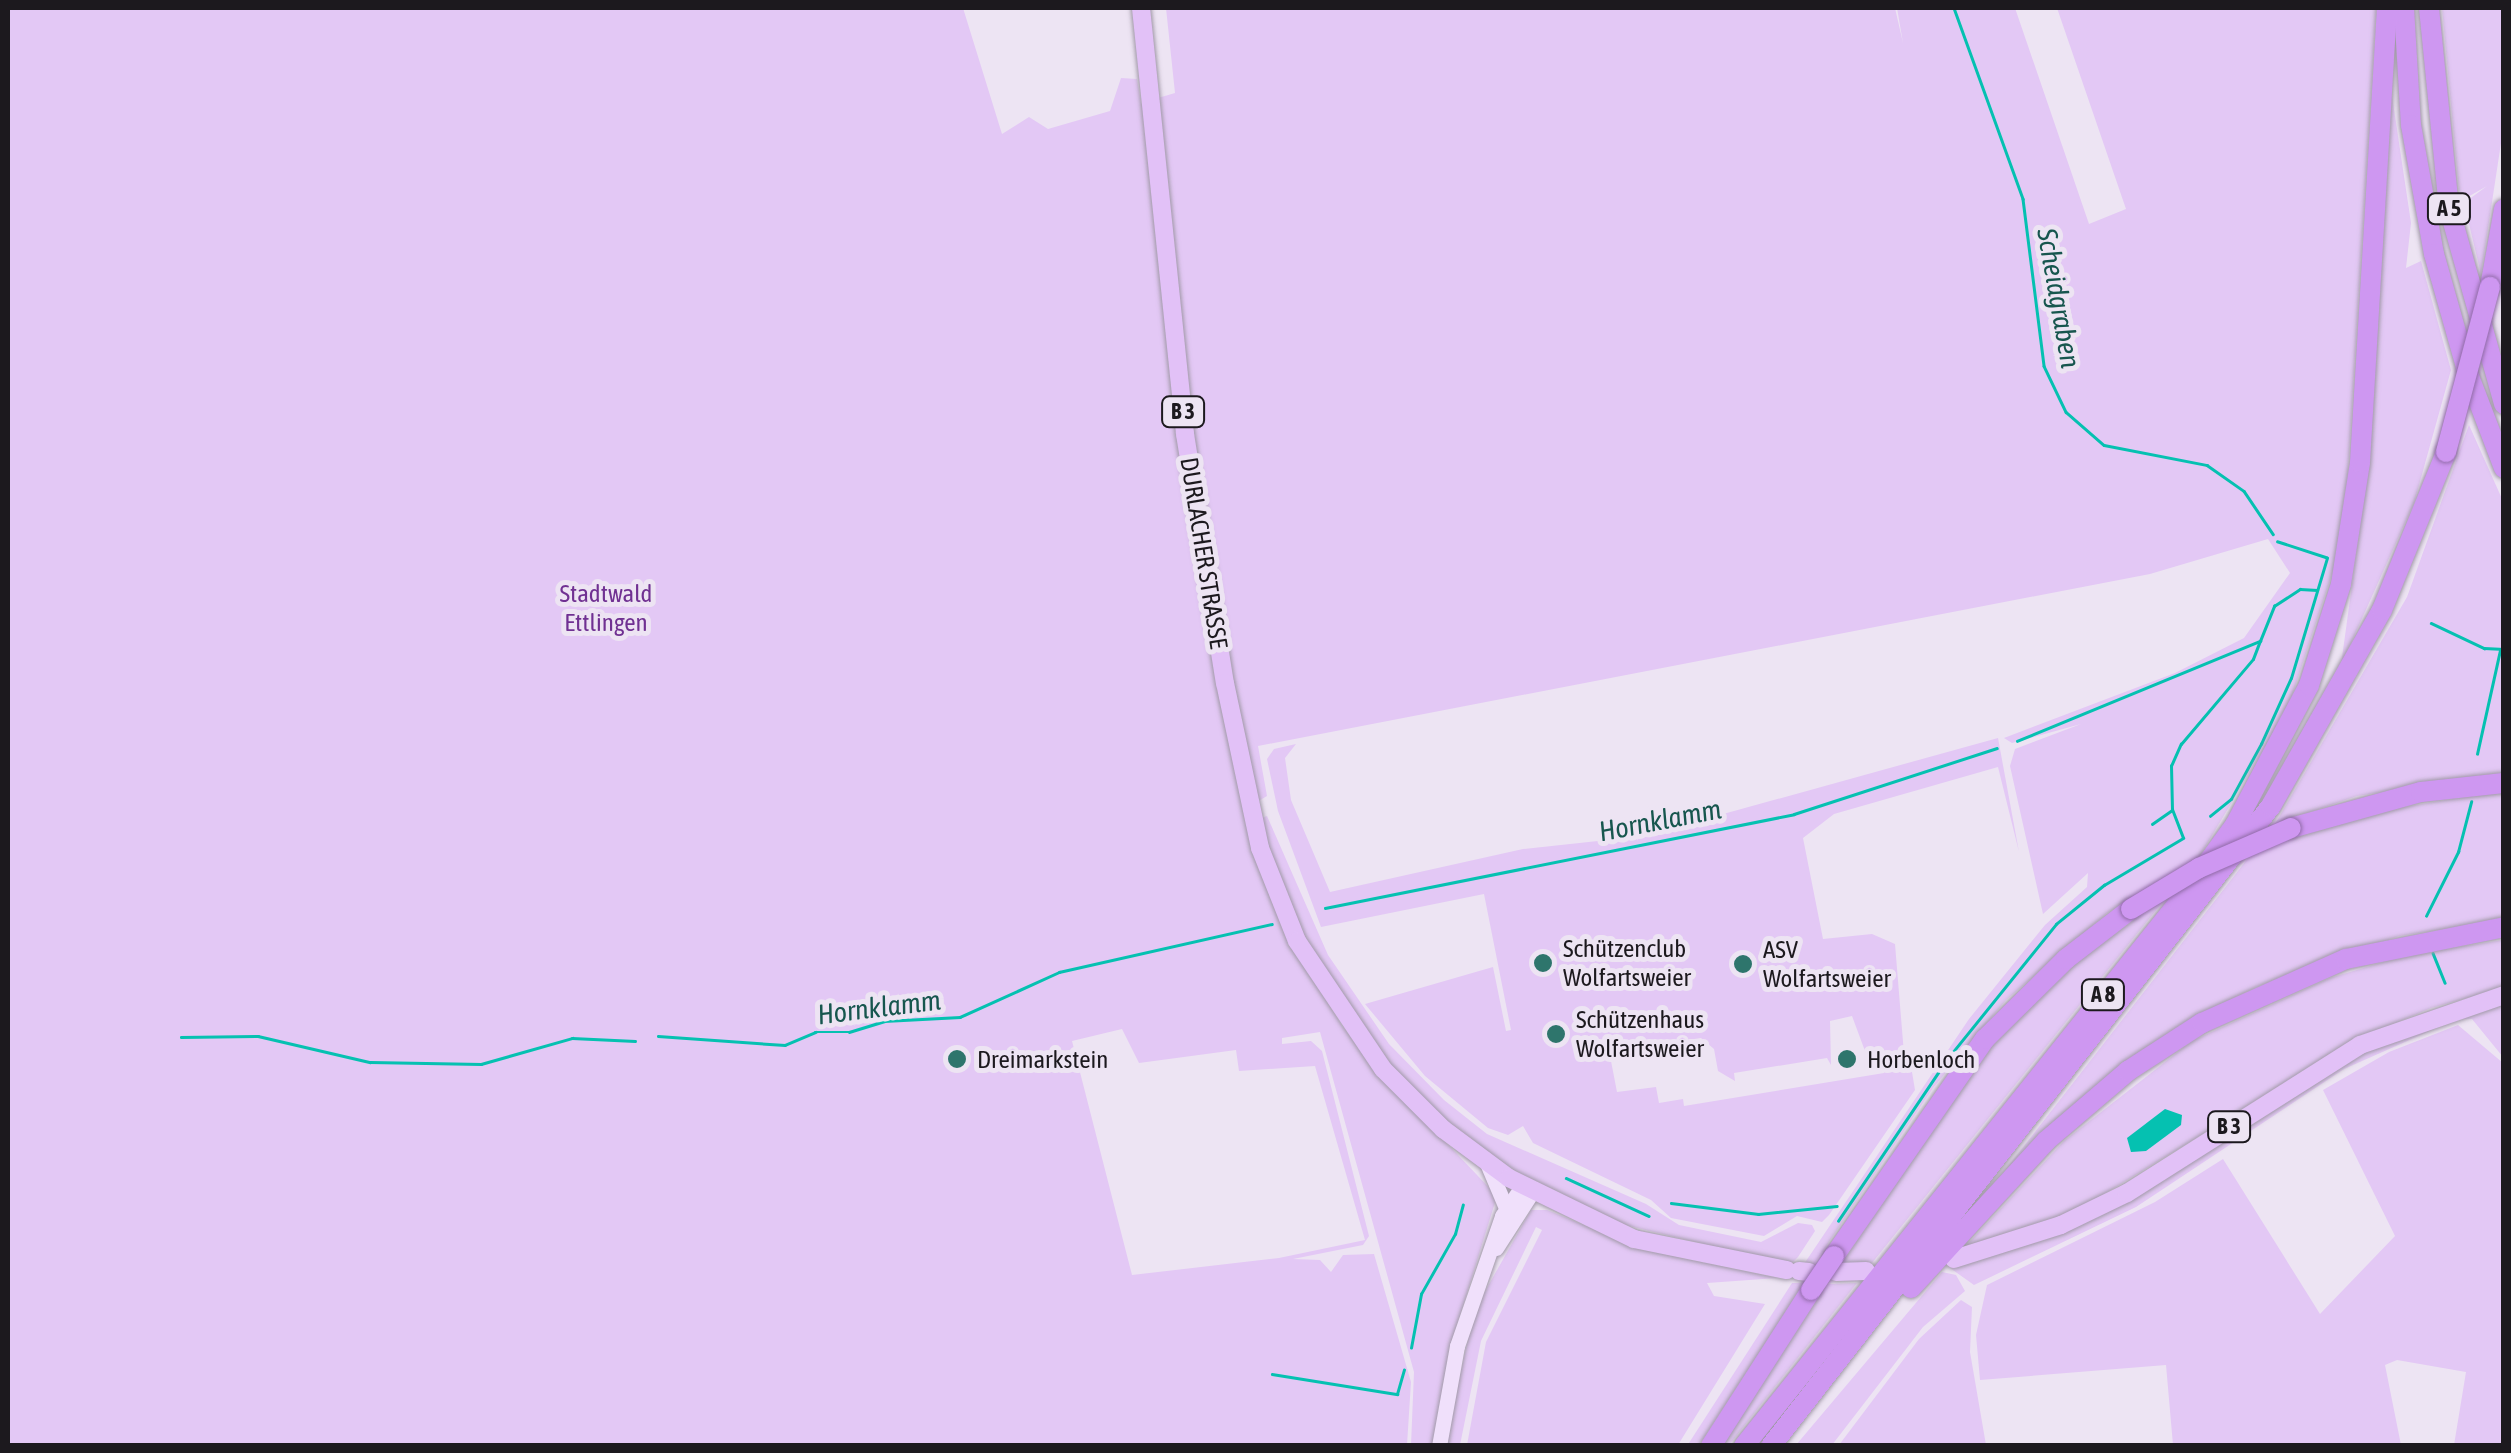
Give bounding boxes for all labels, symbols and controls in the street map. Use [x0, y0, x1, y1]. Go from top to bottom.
road number: A 5 [2426, 192, 2472, 226]
water label: Scheidgraben [2030, 225, 2088, 371]
road number: B 3 [1160, 395, 1206, 429]
street label: DURLACHER STRASSE [1174, 455, 1234, 651]
park label: Stadtwald Ettlingen [560, 579, 652, 638]
water label: Hornklamm [1596, 792, 1724, 848]
place label: Schützenclub Wolfartsweier [1563, 934, 1691, 993]
place label: ASV Wolfartsweier [1763, 935, 1891, 994]
marker: Schützenclub Wolfartsweier [1532, 952, 1554, 974]
marker: ASV Wolfartsweier [1732, 953, 1754, 975]
road number: A 8 [2080, 978, 2126, 1012]
water label: Hornklamm [815, 983, 943, 1031]
place label: Schützenhaus Wolfartsweier [1576, 1005, 1704, 1064]
marker: Schützenhaus Wolfartsweier [1545, 1023, 1567, 1045]
place label: Dreimarkstein [977, 1044, 1108, 1074]
place label: Horbenloch [1867, 1044, 1975, 1074]
marker: Dreimarkstein [946, 1048, 968, 1070]
marker: Horbenloch [1836, 1048, 1858, 1070]
road number: B 3 [2206, 1110, 2252, 1144]

